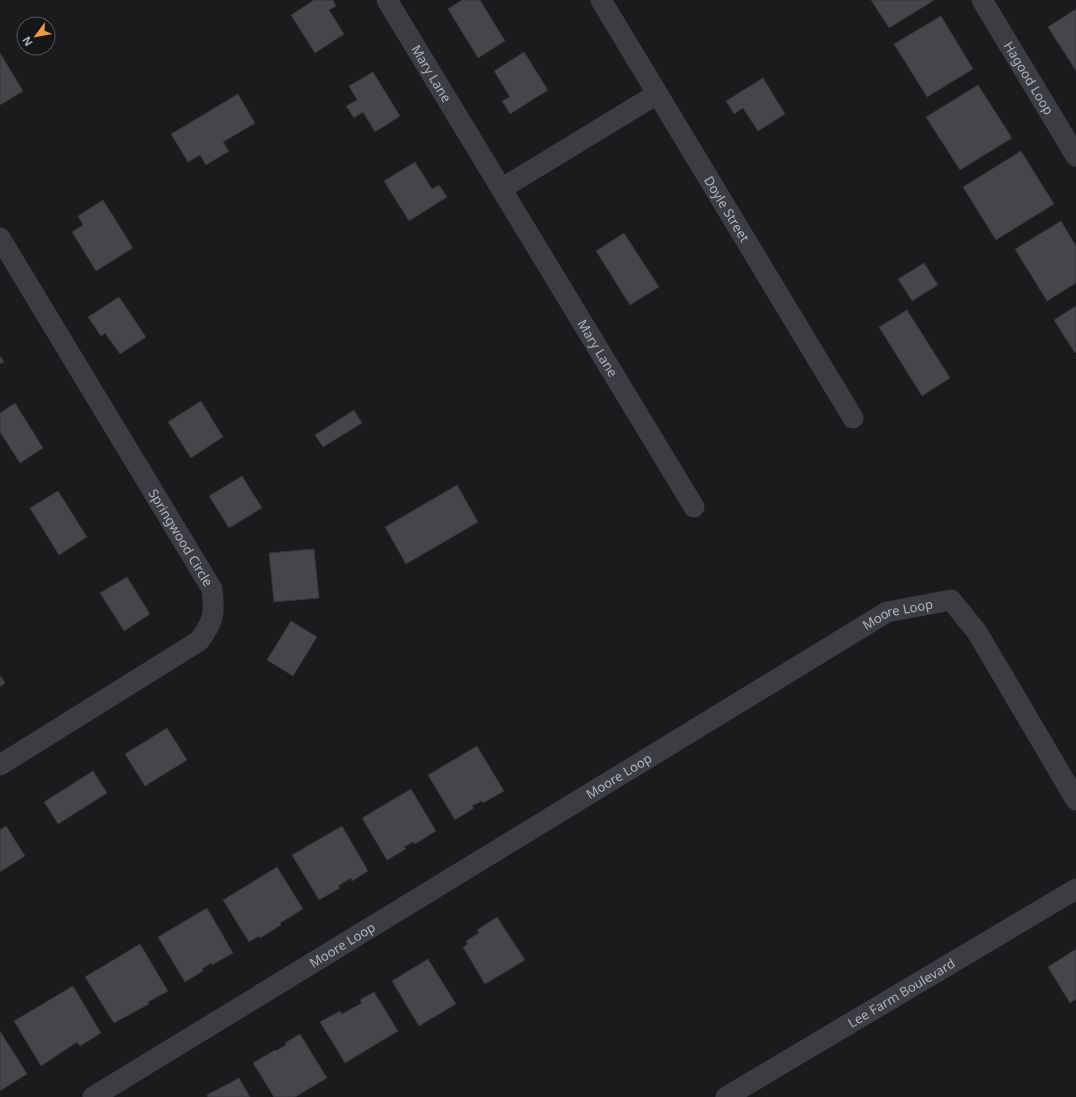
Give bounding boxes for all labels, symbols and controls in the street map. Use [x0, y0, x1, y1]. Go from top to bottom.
north arrow [16, 16, 56, 56]
text: N [18, 34, 36, 49]
street label: Hagood Loop [1000, 38, 1058, 118]
street label: Mary Lane [407, 42, 456, 106]
street label: Doyle Street [700, 173, 754, 246]
street label: Mary Lane [574, 316, 622, 380]
street label: Springwood Circle [145, 485, 217, 590]
street label: Moore Loop [859, 595, 934, 634]
street label: Moore Loop [582, 749, 655, 803]
street label: Moore Loop [306, 918, 378, 972]
street label: Lee Farm Boulevard [844, 954, 958, 1032]

